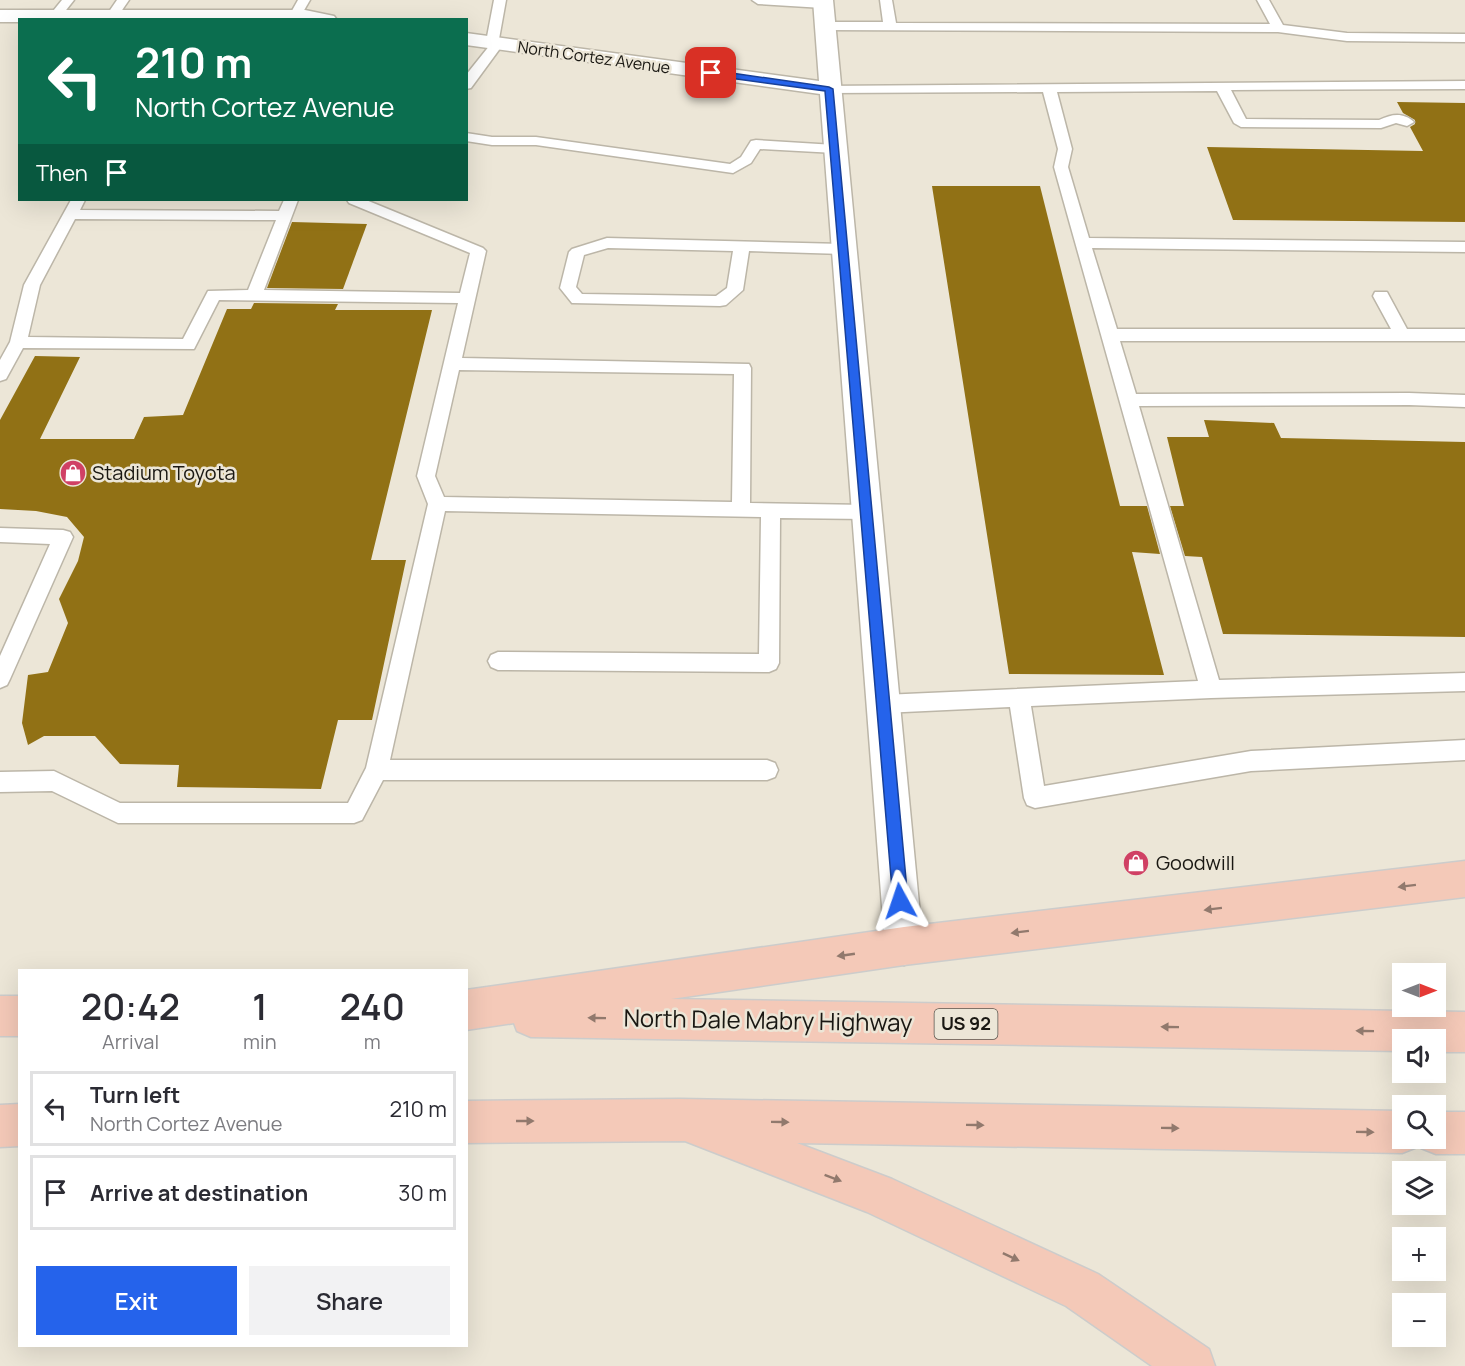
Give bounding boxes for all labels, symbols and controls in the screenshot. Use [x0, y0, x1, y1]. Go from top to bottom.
text: 210 m [135, 33, 252, 91]
street label: North Cortez Avenue [516, 35, 672, 79]
icon: left [36, 42, 114, 120]
pin [685, 47, 736, 98]
icon: arrive [694, 56, 727, 89]
text: North Cortez Avenue [135, 88, 395, 125]
icon: arrive [100, 156, 133, 189]
text: Then [36, 158, 88, 188]
shop icon: Stadium Toyota [58, 458, 88, 488]
place label: Stadium Toyota [92, 459, 236, 486]
shop icon: Goodwill [1121, 848, 1151, 878]
place label: Goodwill [1156, 849, 1235, 876]
position arrow [868, 869, 932, 933]
one-way arrow [1397, 881, 1416, 890]
one-way arrow [1204, 904, 1223, 914]
one-way arrow [1010, 928, 1029, 937]
one-way arrow [837, 950, 856, 959]
north arrow [1392, 963, 1446, 1017]
map controls [1392, 963, 1446, 1347]
text: 20:42 [81, 982, 180, 1031]
text: 1 [252, 982, 267, 1031]
text: 240 [340, 982, 405, 1031]
street label: North Dale Mabry Highway [623, 1000, 913, 1039]
road number: US 92 [934, 1009, 998, 1039]
one-way arrow [587, 1013, 606, 1023]
one-way arrow [1160, 1023, 1179, 1032]
one-way arrow [1355, 1026, 1374, 1036]
text: Arrival [102, 1028, 159, 1055]
text: min [243, 1028, 277, 1055]
text: m [364, 1028, 381, 1055]
button: sound [1392, 1029, 1446, 1083]
text: Turn left [90, 1080, 180, 1110]
icon: left [39, 1092, 72, 1125]
text: 210 m [389, 1094, 447, 1124]
button: search [1392, 1095, 1446, 1149]
text: North Cortez Avenue [90, 1110, 282, 1137]
one-way arrow [515, 1116, 534, 1126]
one-way arrow [771, 1117, 790, 1127]
one-way arrow [966, 1120, 985, 1130]
one-way arrow [1161, 1123, 1180, 1133]
one-way arrow [1356, 1127, 1375, 1136]
button: layers [1392, 1161, 1446, 1215]
one-way arrow [824, 1173, 842, 1183]
icon: arrive [39, 1176, 72, 1209]
text: Arrive at destination [90, 1178, 308, 1208]
text: 30 m [398, 1178, 447, 1208]
button: + [1392, 1227, 1446, 1281]
one-way arrow [1003, 1252, 1020, 1261]
button: Exit [36, 1266, 237, 1335]
button: Share [249, 1266, 450, 1335]
button: − [1392, 1293, 1446, 1347]

